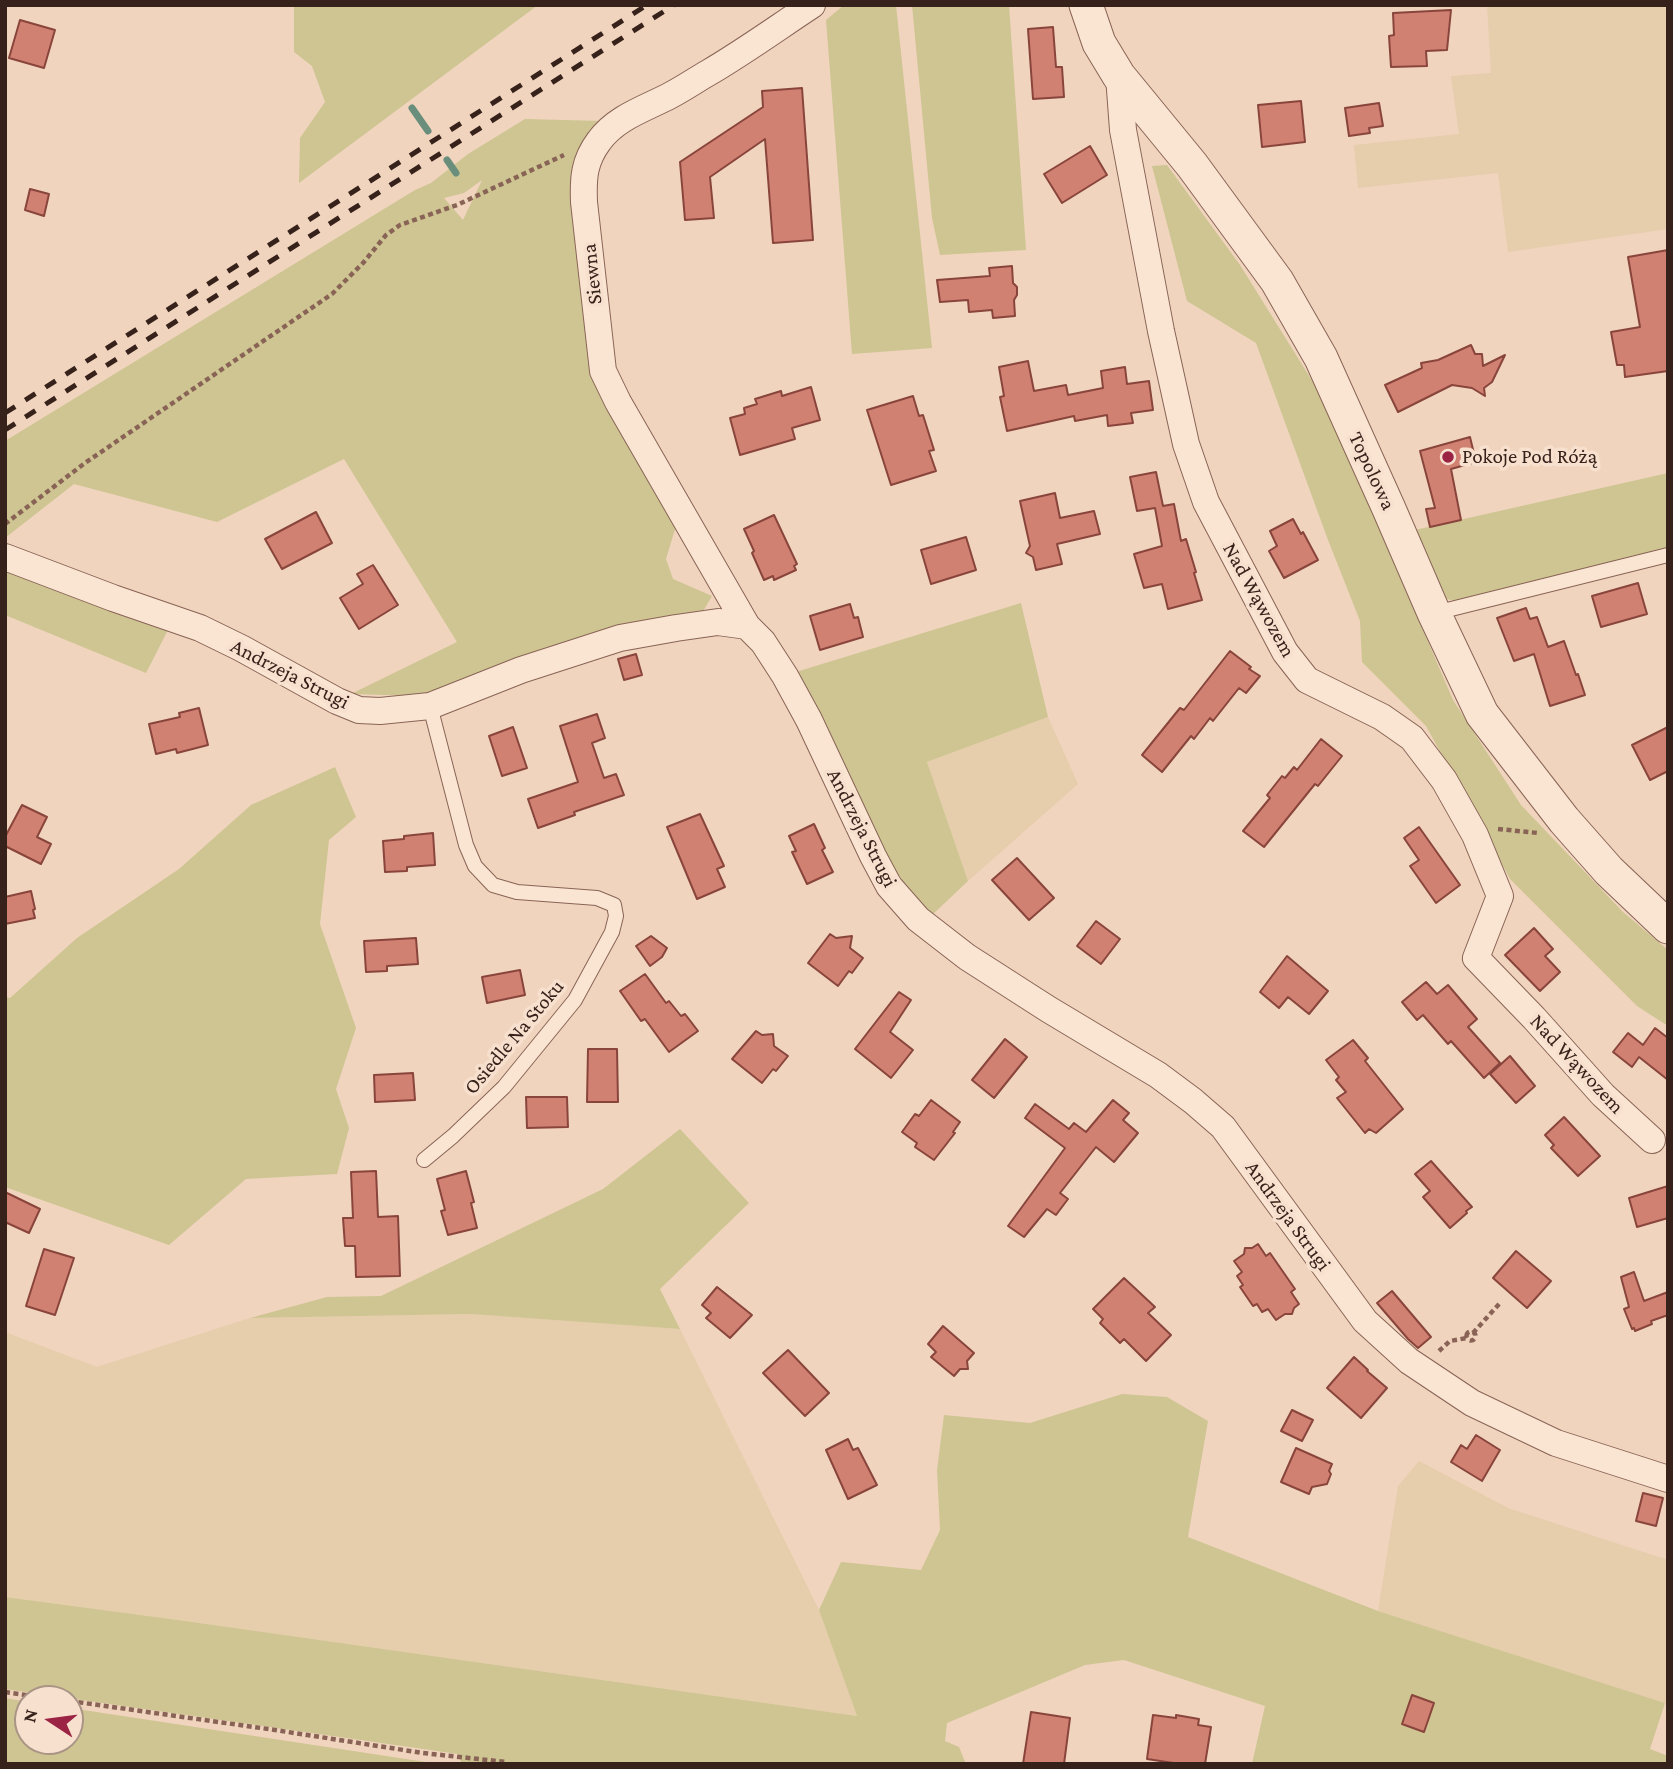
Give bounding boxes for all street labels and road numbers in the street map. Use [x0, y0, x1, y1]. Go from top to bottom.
street label: Siewna [576, 242, 608, 306]
street label: Topolowa [1343, 428, 1401, 514]
street label: Nad Wąwozem [1217, 538, 1301, 662]
street label: Andrzeja Strugi [227, 633, 353, 715]
street label: Andrzeja Strugi [821, 765, 903, 891]
street label: Osiedle Na Stoku [459, 974, 569, 1100]
street label: Nad Wąwozem [1524, 1009, 1630, 1119]
street label: Andrzeja Strugi [1240, 1156, 1336, 1276]

